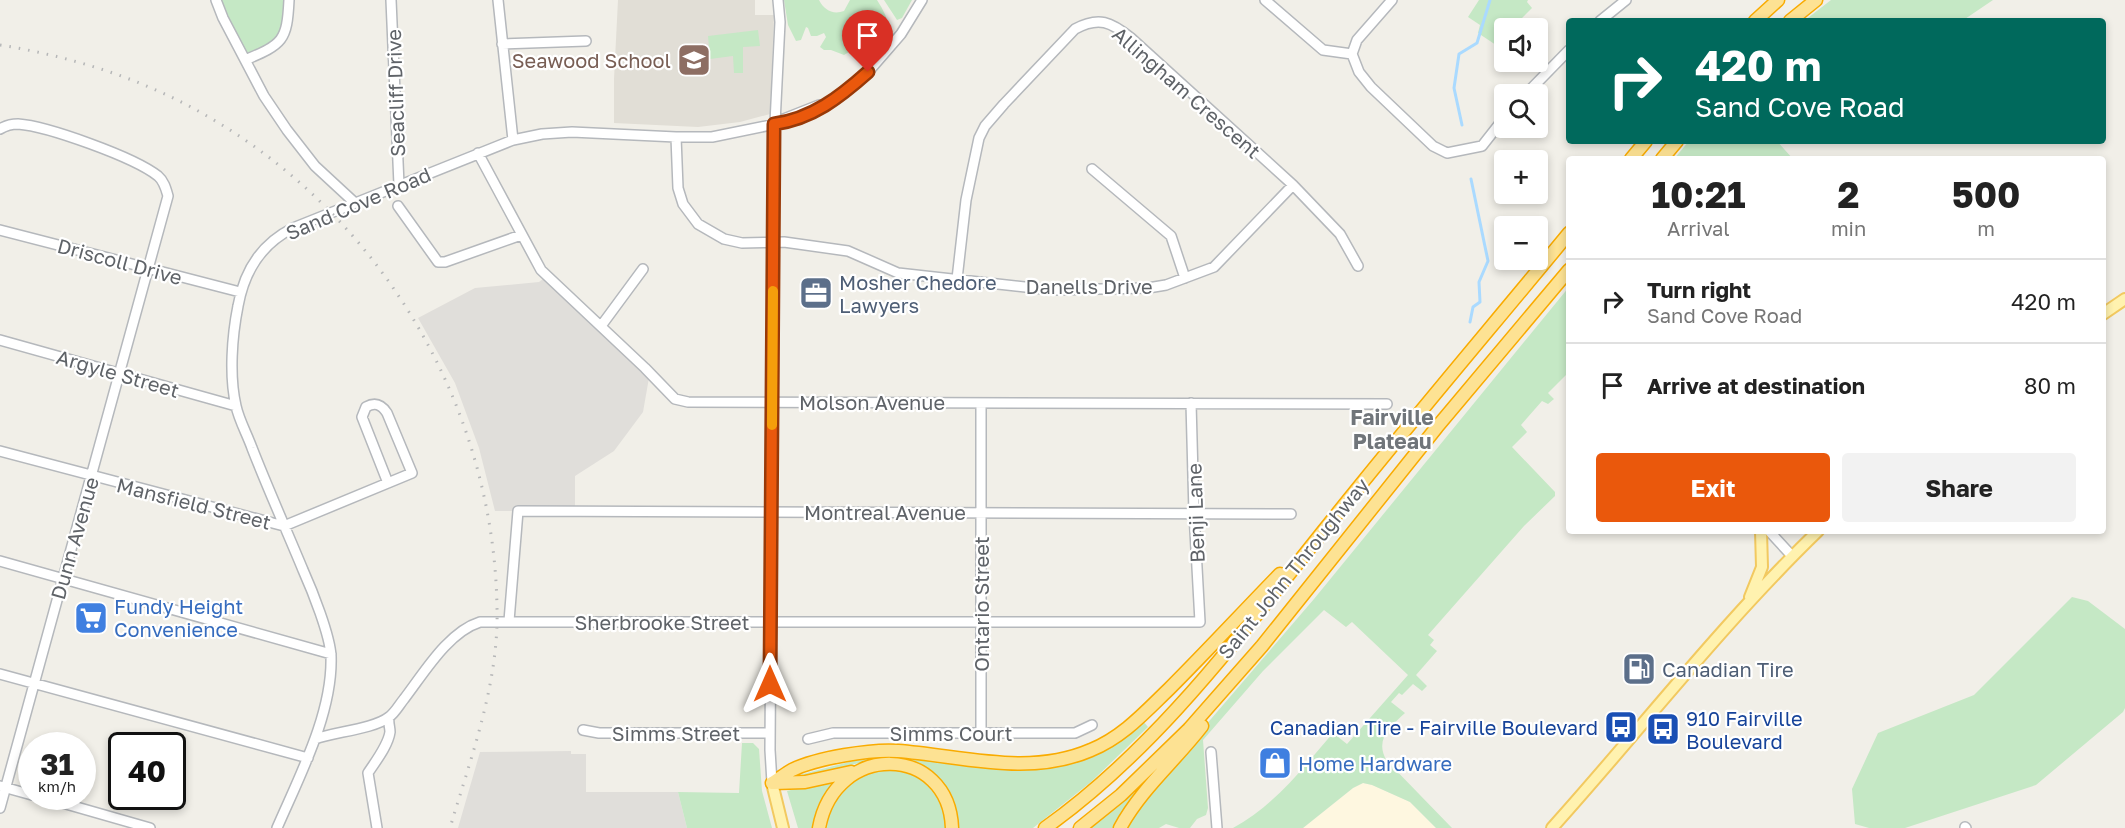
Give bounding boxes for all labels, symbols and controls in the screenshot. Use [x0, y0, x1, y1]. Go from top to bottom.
pin [842, 10, 893, 72]
map controls [1494, 18, 1548, 270]
button: sound [1494, 18, 1548, 72]
icon: arrive [851, 19, 884, 52]
street label: Allingham Crescent [1108, 21, 1266, 163]
street label: Seacliff Drive [381, 29, 409, 157]
text: 420 m [1695, 40, 1821, 90]
school or university icon: Seawood School [676, 42, 712, 78]
icon: right [1596, 42, 1674, 120]
place label: Seawood School [512, 48, 671, 72]
button: search [1494, 84, 1548, 138]
text: Sand Cove Road [1695, 91, 1905, 123]
button: + [1494, 150, 1548, 204]
street label: Sand Cove Road [282, 162, 434, 244]
text: 10:21 [1651, 173, 1745, 216]
text: 2 [1838, 173, 1860, 216]
text: 500 [1952, 173, 2021, 216]
button: − [1494, 216, 1548, 270]
text: Arrival [1667, 216, 1730, 240]
text: min [1831, 216, 1866, 240]
text: m [1977, 216, 1995, 240]
street label: Driscoll Drive [55, 233, 185, 289]
place label: Mosher Chedore Lawyers [839, 270, 997, 317]
street label: Danells Drive [1025, 274, 1153, 298]
office icon: Mosher Chedore Lawyers [798, 275, 834, 311]
text: Turn right [1647, 276, 1751, 303]
icon: right [1596, 285, 1629, 318]
text: 420 m [2011, 288, 2076, 315]
text: Sand Cove Road [1647, 303, 1802, 327]
street label: Argyle Street [54, 344, 182, 402]
icon: arrive [1596, 369, 1629, 402]
text: Arrive at destination [1647, 372, 1865, 399]
text: 80 m [2024, 372, 2076, 399]
street label: Molson Avenue [799, 390, 945, 414]
district label: Fairville Plateau [1350, 404, 1434, 454]
button: Exit [1596, 453, 1830, 522]
button: Share [1842, 453, 2076, 522]
street label: Benji Lane [1181, 463, 1209, 563]
street label: Mansfield Street [114, 472, 274, 534]
street label: Saint John Throughway [1213, 473, 1373, 663]
street label: Dunn Avenue [45, 474, 103, 602]
street label: Montreal Avenue [804, 500, 966, 524]
street label: Ontario Street [969, 536, 993, 672]
place label: Fundy Height Convenience [114, 594, 243, 641]
supermarket icon: Fundy Height Convenience [73, 600, 109, 636]
street label: Sherbrooke Street [574, 610, 750, 634]
fuel station icon: Canadian Tire [1621, 651, 1657, 687]
position arrow [738, 652, 802, 716]
place label: Canadian Tire [1662, 657, 1794, 681]
place label: 910 Fairville Boulevard [1686, 706, 1803, 753]
bus stop icon: Canadian Tire - Fairville Boulevard [1603, 709, 1639, 745]
bus stop icon: 910 Fairville Boulevard [1645, 711, 1681, 747]
place label: Canadian Tire - Fairville Boulevard [1270, 715, 1598, 739]
street label: Simms Street [612, 721, 740, 745]
street label: Simms Court [889, 721, 1013, 745]
speed limit sign: 40 [108, 732, 186, 810]
shop icon: Home Hardware [1257, 745, 1293, 781]
text: 31 [40, 746, 74, 782]
place label: Home Hardware [1298, 751, 1452, 775]
text: km/h [38, 777, 76, 795]

